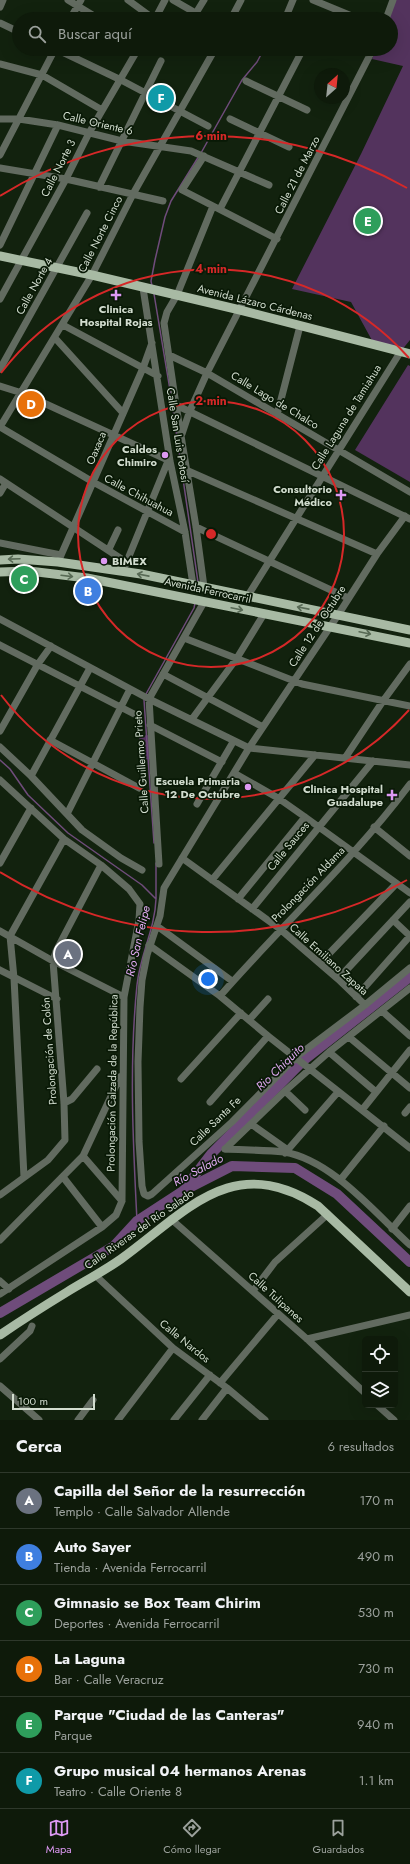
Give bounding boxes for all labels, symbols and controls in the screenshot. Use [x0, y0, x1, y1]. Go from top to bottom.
search box [12, 12, 398, 56]
icon: search [26, 23, 48, 45]
text: Buscar aquí [58, 23, 132, 45]
north arrow [314, 68, 350, 104]
pin: F [148, 83, 174, 113]
street label: Calle Oriente 6 [61, 107, 135, 139]
text: 6 min [195, 127, 227, 145]
street label: Calle 21 de Marzo [270, 133, 324, 217]
street label: Calle Norte 3 [37, 136, 79, 200]
street label: Calle Norte Cinco [74, 193, 126, 275]
pin: E [355, 206, 381, 236]
street label: Calle Norte 4 [12, 254, 57, 318]
text: 4 min [195, 260, 227, 278]
street label: Avenida Lázaro Cárdenas [196, 280, 315, 324]
marker: Clinica Hospital Rojas [110, 289, 122, 301]
place label: Clinica Hospital Rojas [79, 301, 153, 330]
street label: Calle Laguna de Tamiahua [307, 361, 385, 473]
street label: Calle Lago de Chalco [228, 367, 322, 433]
street label: Calle San Luis Potosí [163, 386, 194, 485]
pin: D [18, 389, 44, 419]
text: 2 min [195, 392, 227, 410]
street label: Oaxaca [82, 429, 110, 467]
place label: Caldos Chimiro [117, 441, 157, 470]
marker: Caldos Chimiro [160, 450, 170, 460]
street label: Calle Chihuahua [101, 470, 177, 520]
place label: Consultorio Médico [273, 481, 333, 510]
marker: Consultorio Médico [335, 489, 347, 501]
centre of rings [204, 527, 218, 541]
place label: BIMEX [112, 553, 147, 569]
one-way arrow [8, 555, 21, 563]
marker: BIMEX [99, 556, 109, 566]
pin: C [11, 564, 37, 594]
one-way arrow [136, 570, 149, 578]
one-way arrow [60, 572, 73, 579]
street label: Avenida Ferrocarril [163, 573, 253, 607]
pin: B [75, 576, 101, 606]
street label: Calle 12 de Octubre [285, 582, 350, 670]
one-way arrow [297, 604, 310, 612]
one-way arrow [230, 605, 243, 613]
one-way arrow [358, 630, 371, 638]
street label: Calle Guillermo Prieto [129, 710, 153, 814]
place label: Escuela Primaria 12 De Octubre [155, 773, 240, 802]
place label: Clinica Hospital Guadalupe [303, 781, 383, 810]
marker: Escuela Primaria 12 De Octubre [243, 782, 253, 792]
marker: Clinica Hospital Guadalupe [386, 789, 398, 801]
street label: Calle Sauces [263, 817, 313, 874]
street label: Prolongación Aldama [268, 843, 348, 925]
water label: Río San Felipe [121, 904, 155, 978]
street label: Calle Emiliano Zapata [286, 919, 372, 999]
pin: A [55, 939, 81, 969]
your location [198, 969, 218, 989]
street label: Prolongación Calzada de la República [102, 994, 122, 1172]
street label: Prolongación de Colón [37, 997, 61, 1105]
water label: Rio Chiquito [252, 1039, 309, 1095]
street label: Calle Santa Fe [186, 1092, 245, 1150]
water label: Río Salado [170, 1149, 227, 1191]
street label: Calle Riveras del Río Salado [81, 1185, 197, 1273]
street label: Calle Tulipanes [245, 1268, 308, 1327]
street label: Calle Nardos [156, 1316, 214, 1367]
map controls [362, 1336, 398, 1408]
button: locate [362, 1336, 398, 1372]
button: layers [362, 1372, 398, 1408]
scale bar [12, 1392, 95, 1411]
text: 100 m [18, 1393, 48, 1409]
text: Cerca [16, 1434, 62, 1458]
text: 6 resultados [327, 1437, 394, 1456]
text: Capilla del Señor de la resurrección [54, 1480, 305, 1502]
text: A [24, 1491, 34, 1510]
text: 170 m [359, 1491, 394, 1510]
text: Templo · Calle Salvador Allende [54, 1502, 230, 1521]
text: Auto Sayer [54, 1536, 131, 1558]
text: B [25, 1547, 33, 1566]
text: 490 m [357, 1547, 394, 1566]
text: Tienda · Avenida Ferrocarril [54, 1558, 207, 1577]
text: Gimnasio se Box Team Chirim [54, 1592, 261, 1614]
text: C [24, 1603, 34, 1622]
text: 530 m [358, 1603, 394, 1622]
text: Deportes · Avenida Ferrocarril [54, 1614, 220, 1633]
text: La Laguna [54, 1648, 125, 1670]
text: D [24, 1659, 34, 1678]
text: 730 m [358, 1659, 394, 1678]
text: Bar · Calle Veracruz [54, 1670, 164, 1689]
text: Parque "Ciudad de las Canteras" [54, 1704, 284, 1726]
text: E [25, 1715, 33, 1734]
text: 940 m [357, 1715, 394, 1734]
text: Parque [54, 1726, 92, 1745]
text: Grupo musical 04 hermanos Arenas [54, 1760, 306, 1782]
text: F [25, 1771, 33, 1790]
text: 1.1 km [359, 1771, 394, 1790]
text: Teatro · Calle Oriente 8 [54, 1782, 182, 1801]
tab: Mapa [46, 1817, 72, 1857]
tab: Cómo llegar [163, 1817, 221, 1857]
tab: Guardados [312, 1817, 364, 1857]

